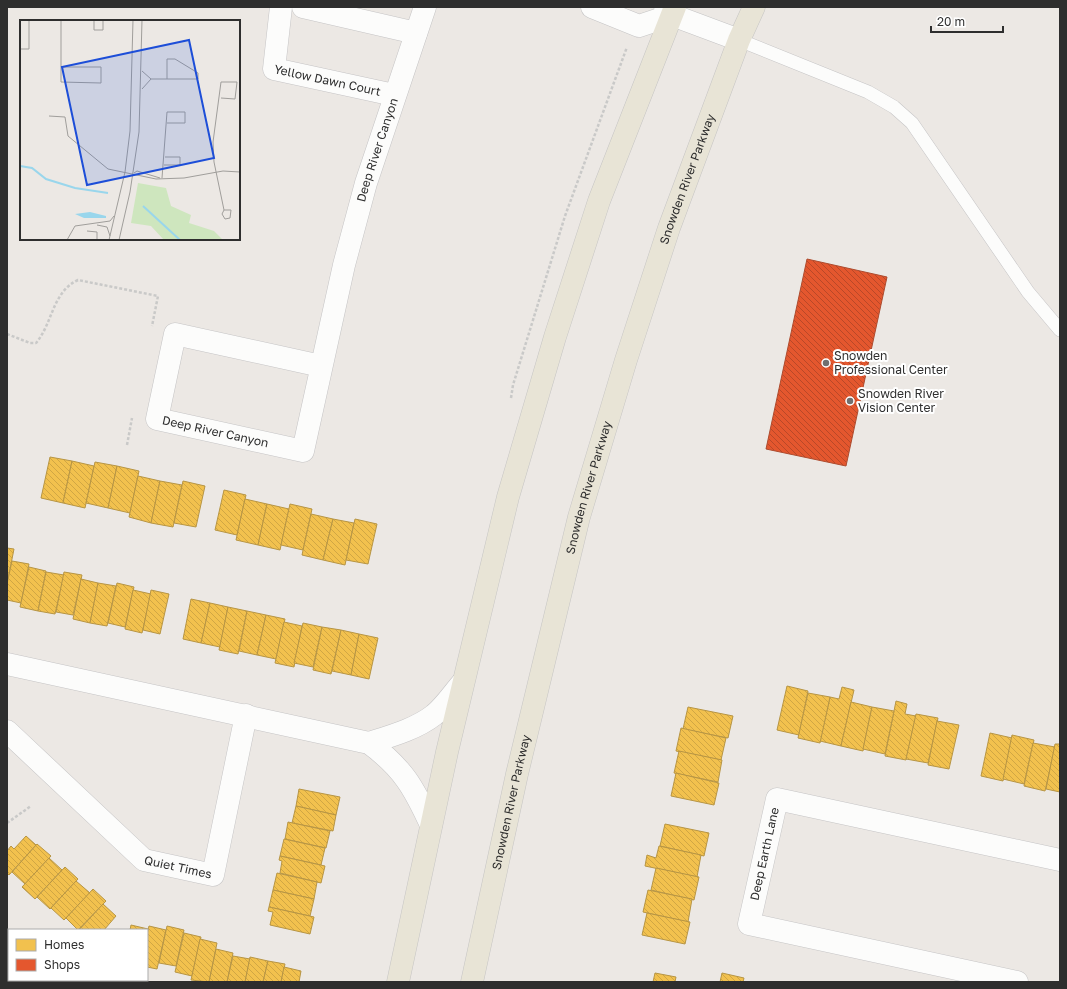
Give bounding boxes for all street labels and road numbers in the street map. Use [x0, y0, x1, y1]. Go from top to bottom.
street label: Yellow Dawn Court [273, 61, 382, 99]
street label: Deep River Canyon [353, 96, 401, 204]
street label: Snowden River Parkway [656, 111, 718, 246]
street label: Deep River Canyon [161, 412, 270, 450]
street label: Snowden River Parkway [562, 419, 614, 556]
street label: Snowden River Parkway [488, 733, 533, 871]
street label: Deep Earth Lane [747, 806, 782, 902]
street label: Quiet Times [143, 852, 213, 882]

